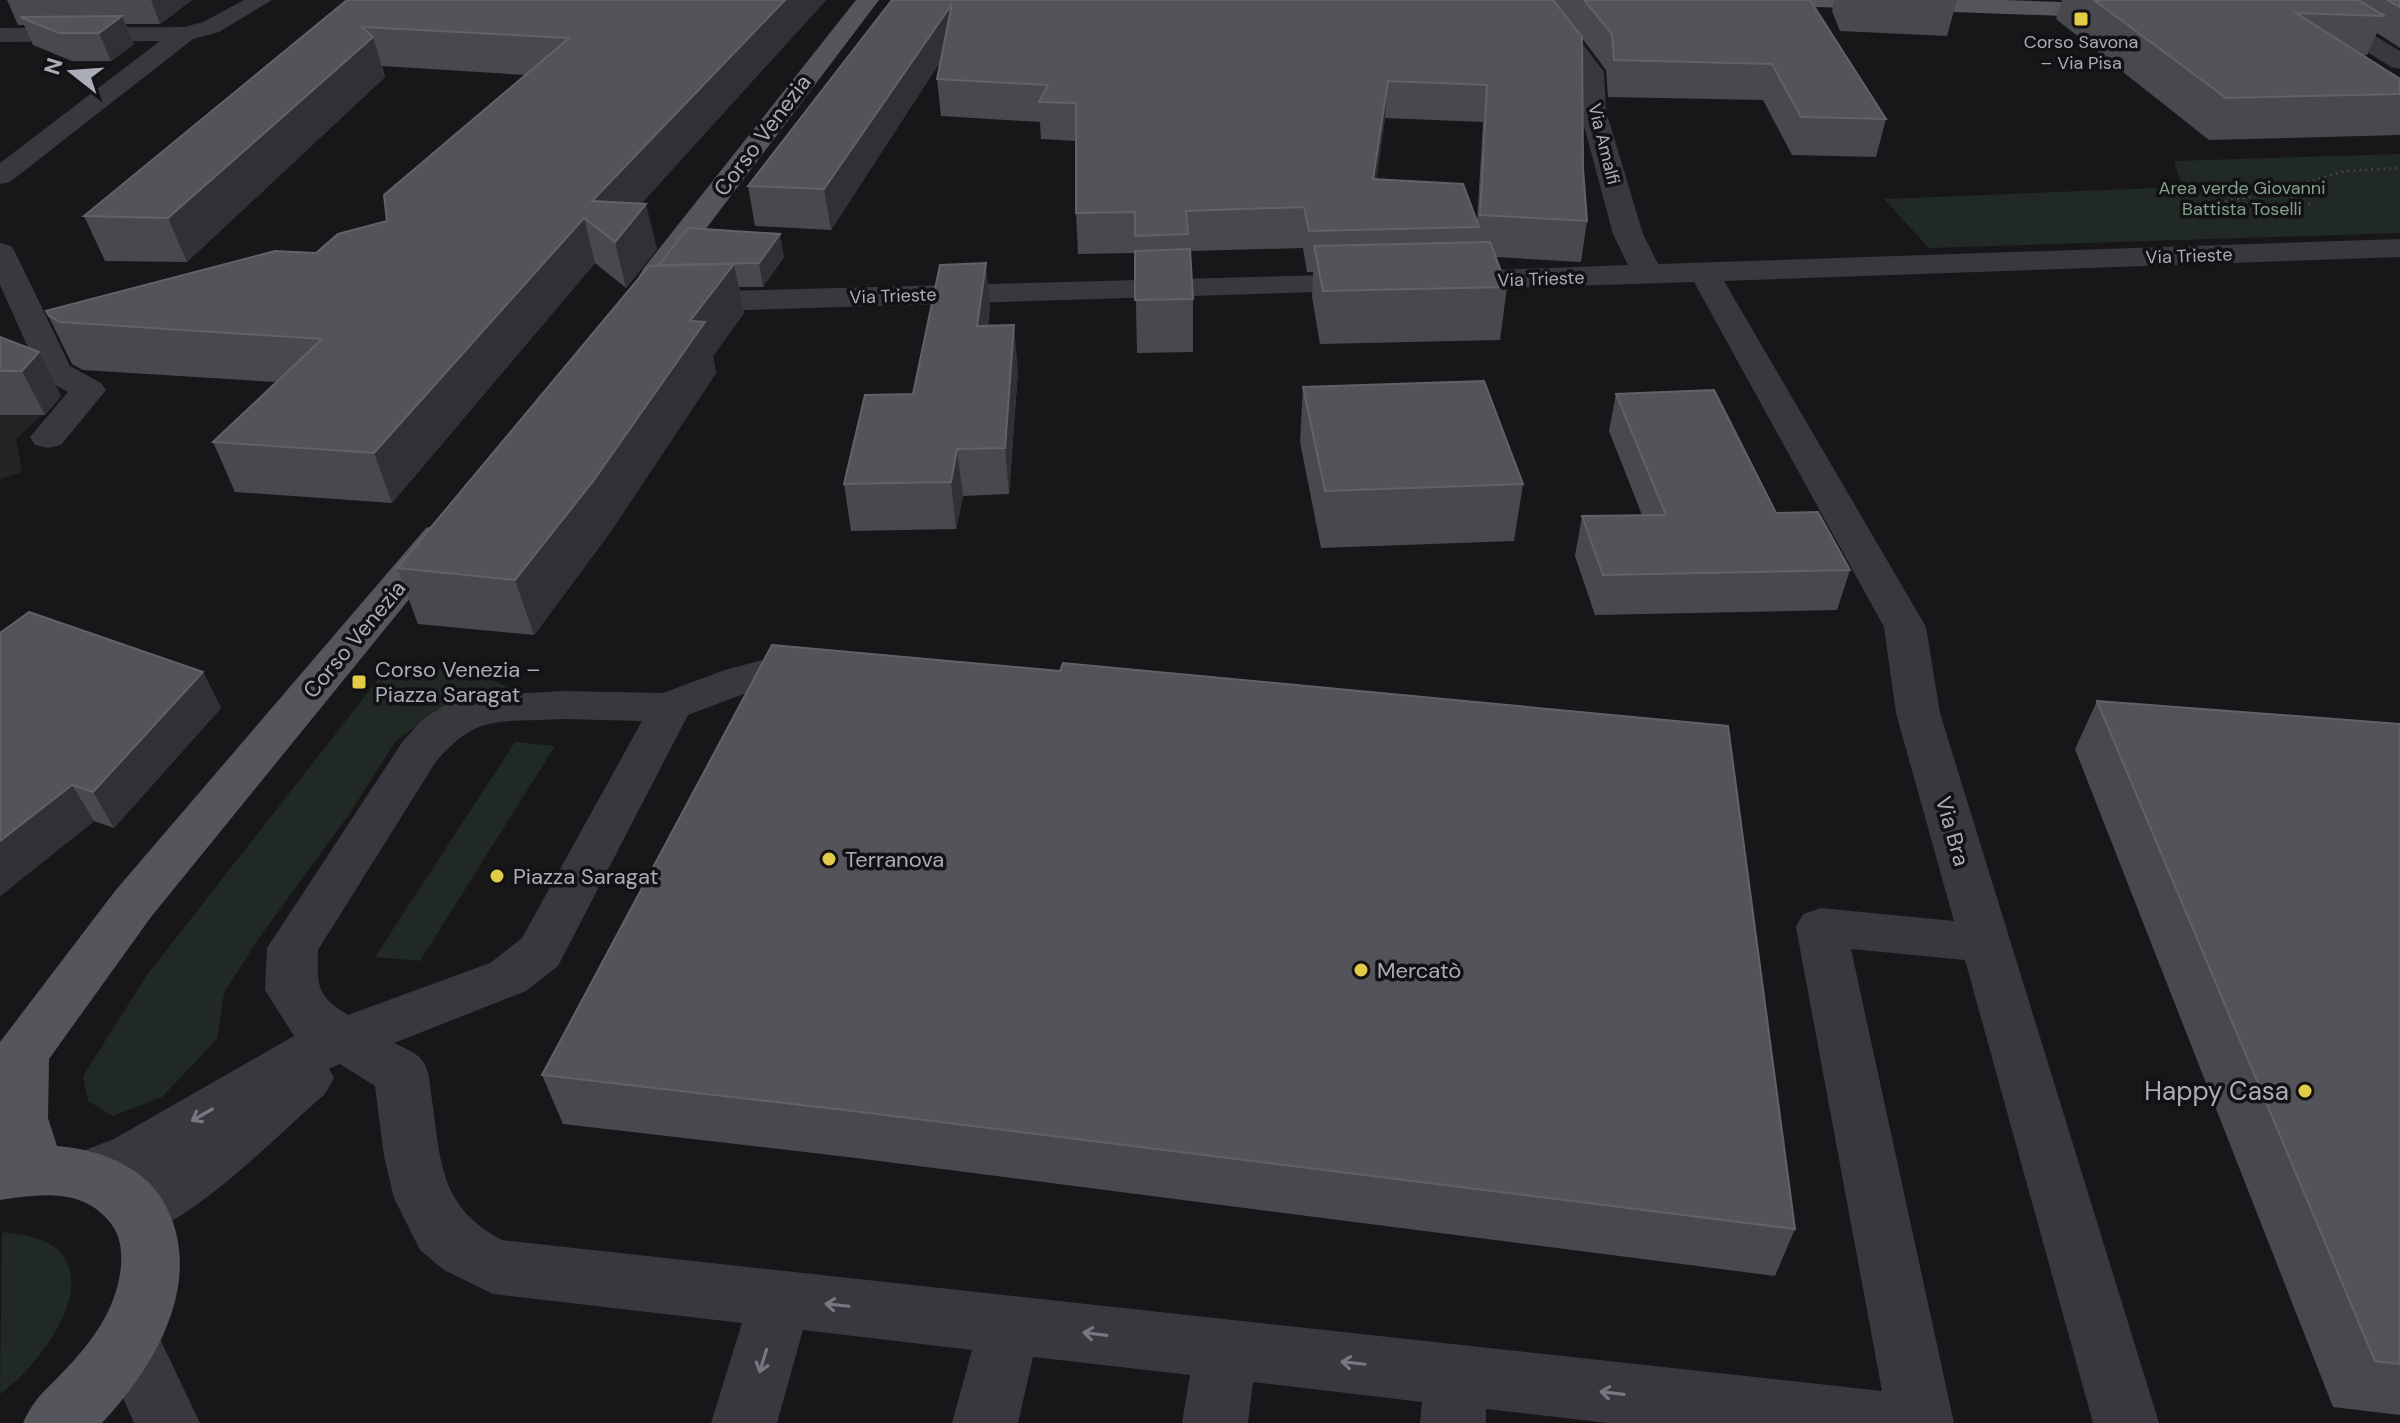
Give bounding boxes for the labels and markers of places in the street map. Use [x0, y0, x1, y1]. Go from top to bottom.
marker: Corso Savona – Via Pisa [2072, 10, 2090, 28]
place label: Corso Savona – Via Pisa [2024, 30, 2138, 75]
place label: Corso Venezia – Piazza Saragat [375, 655, 541, 709]
marker: Corso Venezia – Piazza Saragat [350, 673, 368, 691]
place label: Terranova [845, 845, 944, 874]
marker: Terranova [820, 850, 838, 868]
place label: Piazza Saragat [513, 862, 658, 891]
marker: Piazza Saragat [488, 867, 506, 885]
place label: Mercatò [1377, 956, 1461, 985]
marker: Mercatò [1352, 961, 1370, 979]
place label: Happy Casa [2144, 1074, 2289, 1108]
marker: Happy Casa [2296, 1082, 2314, 1100]

